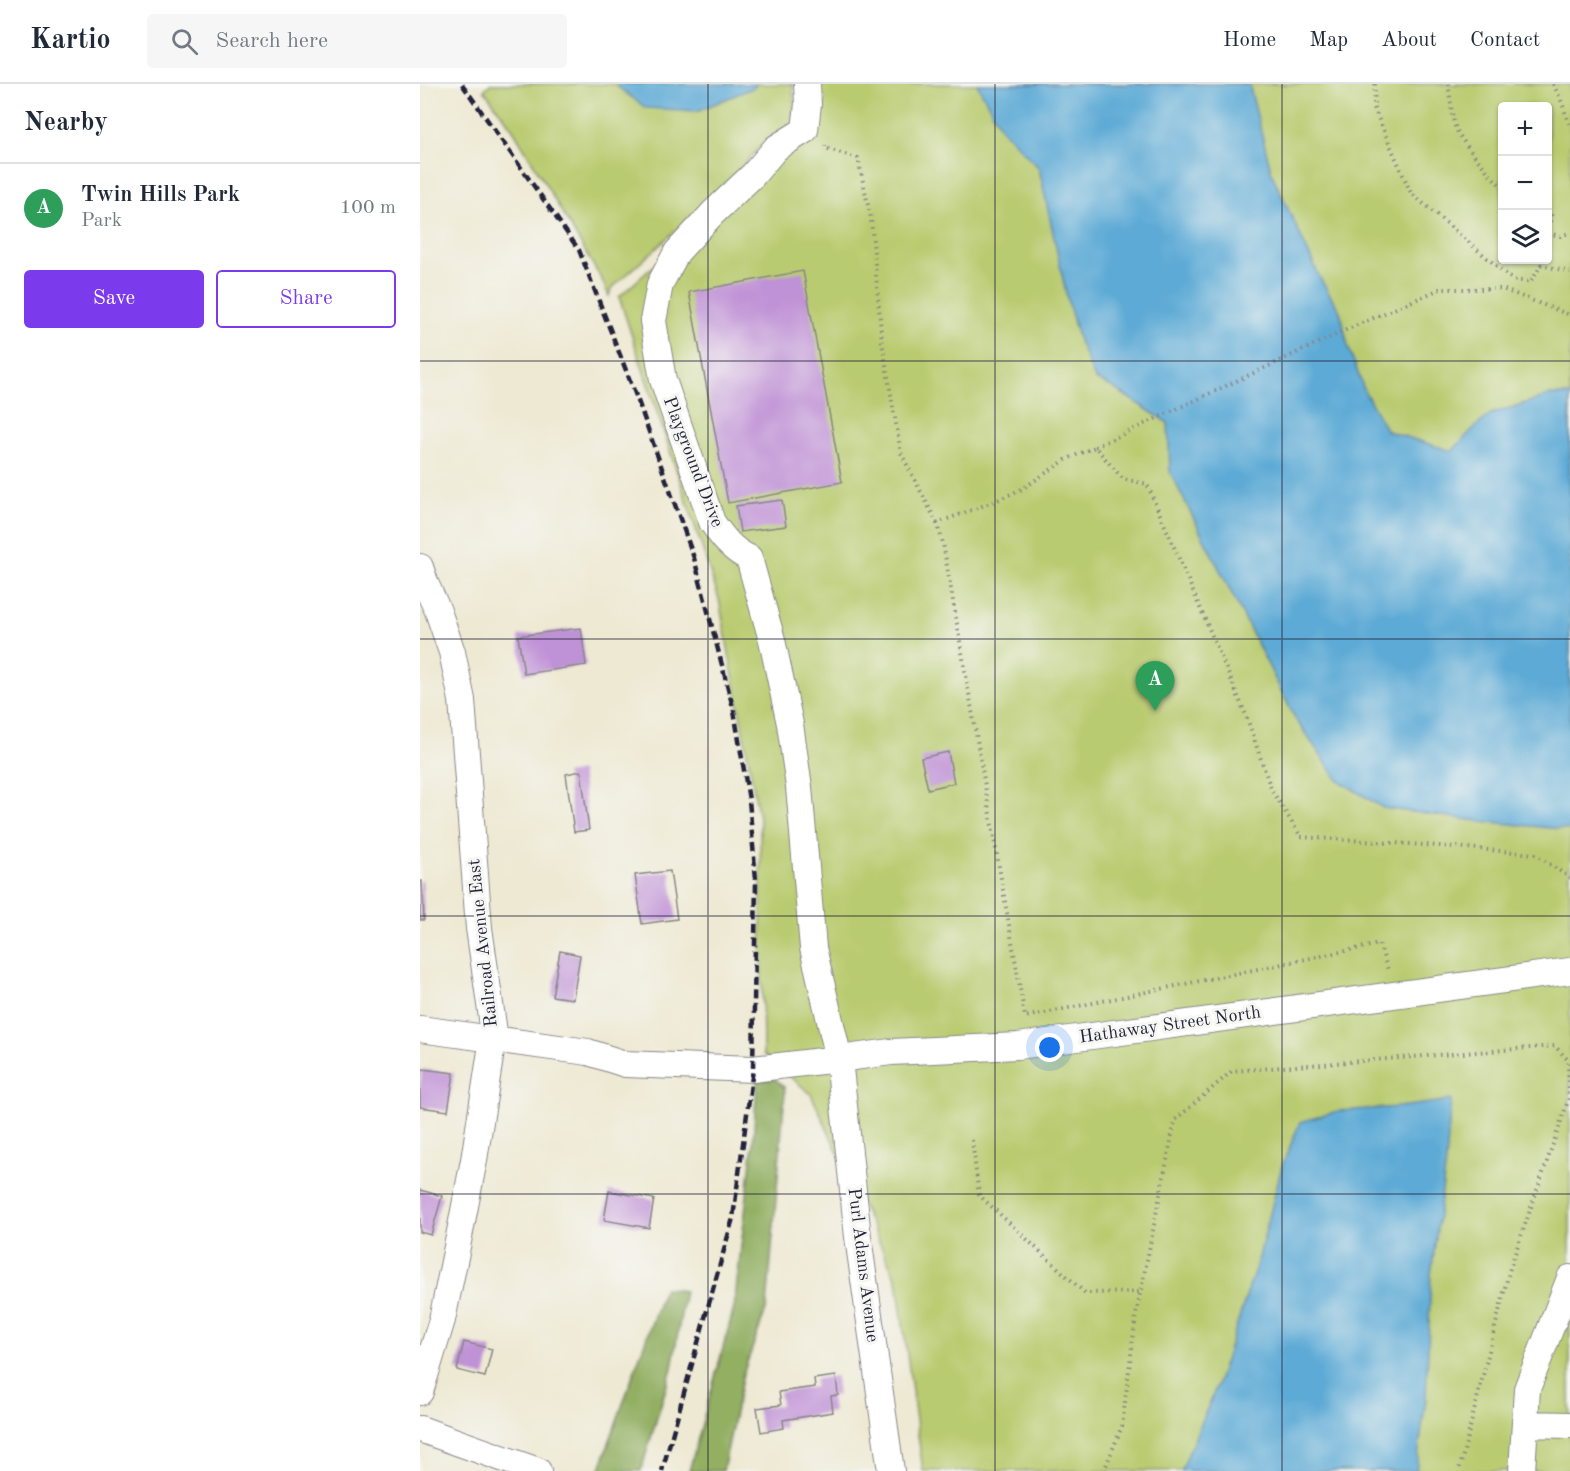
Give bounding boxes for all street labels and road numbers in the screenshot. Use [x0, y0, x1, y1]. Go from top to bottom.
street label: Playground Drive [660, 394, 726, 530]
street label: Railroad Avenue East [465, 858, 501, 1028]
street label: Hathaway Street North [1078, 1003, 1262, 1047]
street label: Purl Adams Avenue [845, 1187, 881, 1343]

